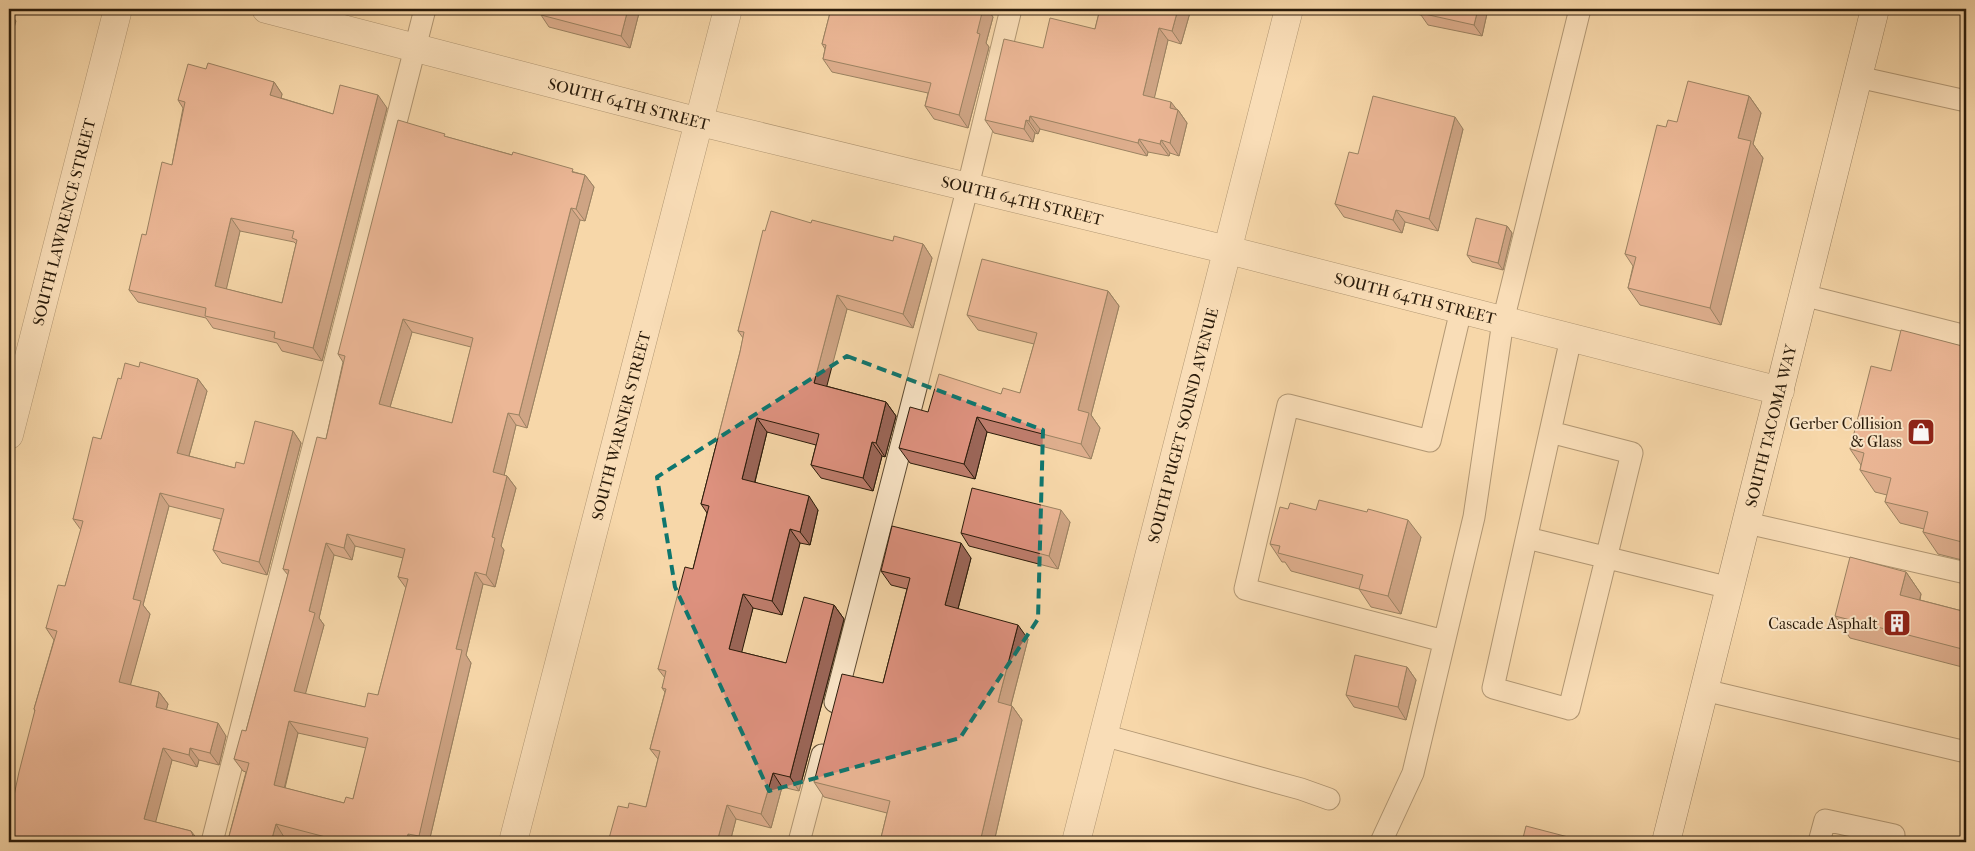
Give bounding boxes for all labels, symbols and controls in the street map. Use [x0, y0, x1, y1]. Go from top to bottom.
street label: SOUTH 64TH STREET [546, 73, 712, 134]
street label: SOUTH LAWRENCE STREET [28, 116, 99, 327]
street label: SOUTH 64TH STREET [939, 171, 1105, 229]
street label: SOUTH 64TH STREET [1333, 268, 1498, 328]
street label: SOUTH PUGET SOUND AVENUE [1143, 305, 1222, 545]
street label: SOUTH WARNER STREET [587, 329, 654, 522]
street label: SOUTH TACOMA WAY [1741, 341, 1800, 509]
place label: Gerber Collision & Glass [1789, 414, 1903, 451]
shop icon: Gerber Collision & Glass [1906, 417, 1936, 447]
building icon: Cascade Asphalt [1882, 608, 1912, 638]
place label: Cascade Asphalt [1768, 614, 1878, 633]

